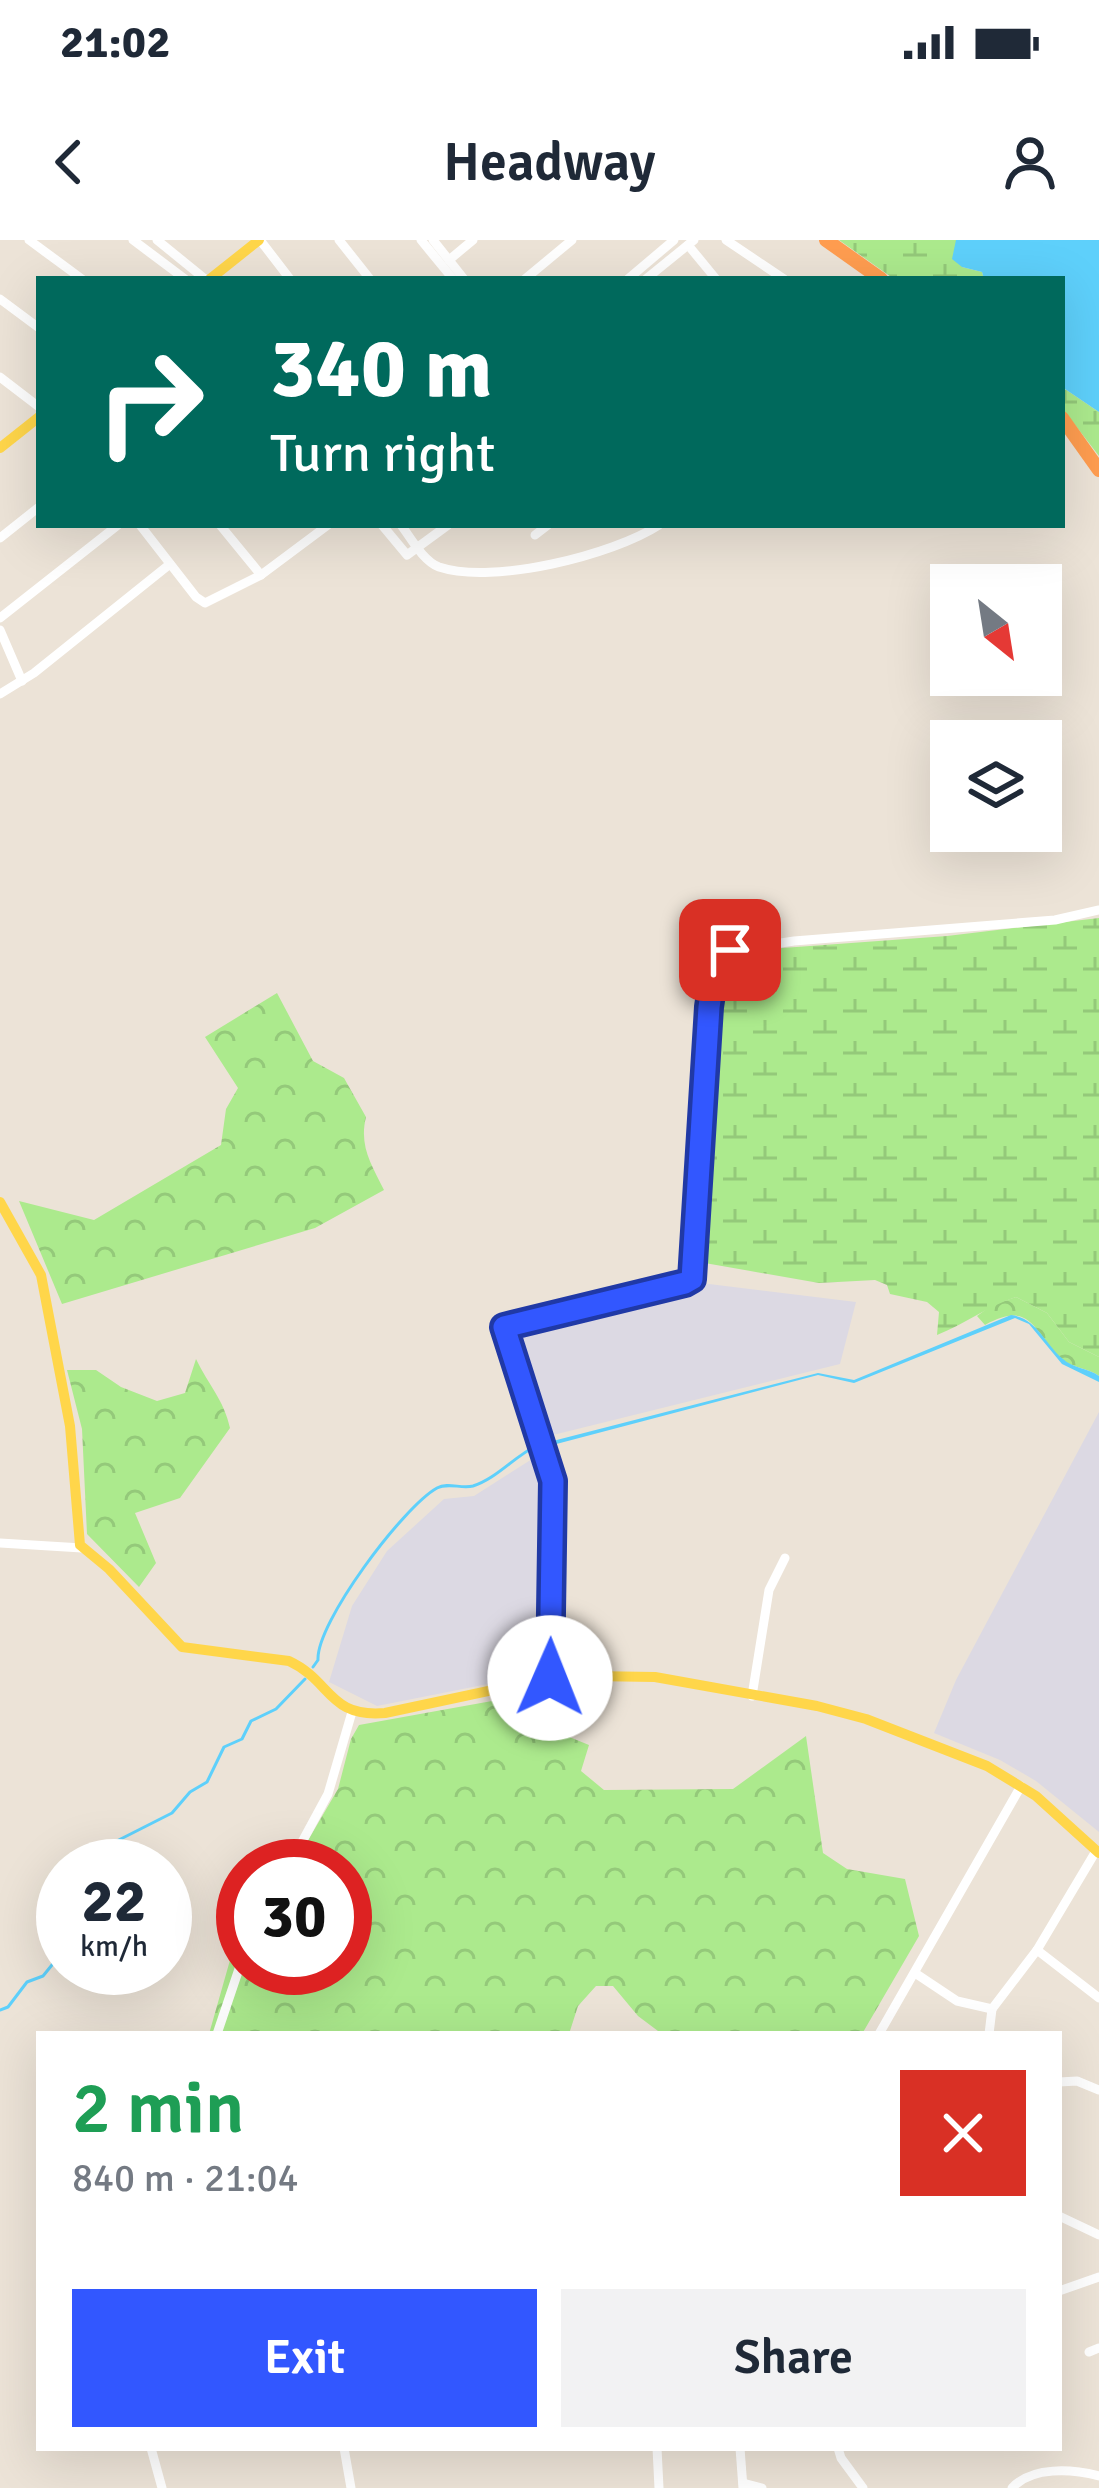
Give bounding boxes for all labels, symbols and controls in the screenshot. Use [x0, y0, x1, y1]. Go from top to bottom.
text: 21:02 [60, 15, 170, 70]
icon: back [36, 129, 102, 195]
text: Headway [443, 129, 656, 196]
icon: person [997, 129, 1063, 195]
text: 340 m [270, 317, 492, 421]
icon: right [72, 324, 228, 480]
text: Turn right [270, 420, 495, 487]
north arrow [930, 564, 1062, 696]
map controls [930, 564, 1062, 852]
button: layers [930, 720, 1062, 852]
pin [679, 899, 781, 1001]
icon: arrive [697, 917, 763, 983]
position arrow [487, 1615, 613, 1741]
speed limit sign: 30 [216, 1839, 372, 1995]
text: 22 [82, 1865, 146, 1939]
text: km/h [80, 1928, 148, 1965]
text: 2 min [72, 2064, 244, 2153]
button: close [900, 2070, 1026, 2196]
text: 840 m · 21:04 [72, 2154, 299, 2202]
button: Exit [72, 2289, 537, 2427]
button: Share [561, 2289, 1026, 2427]

